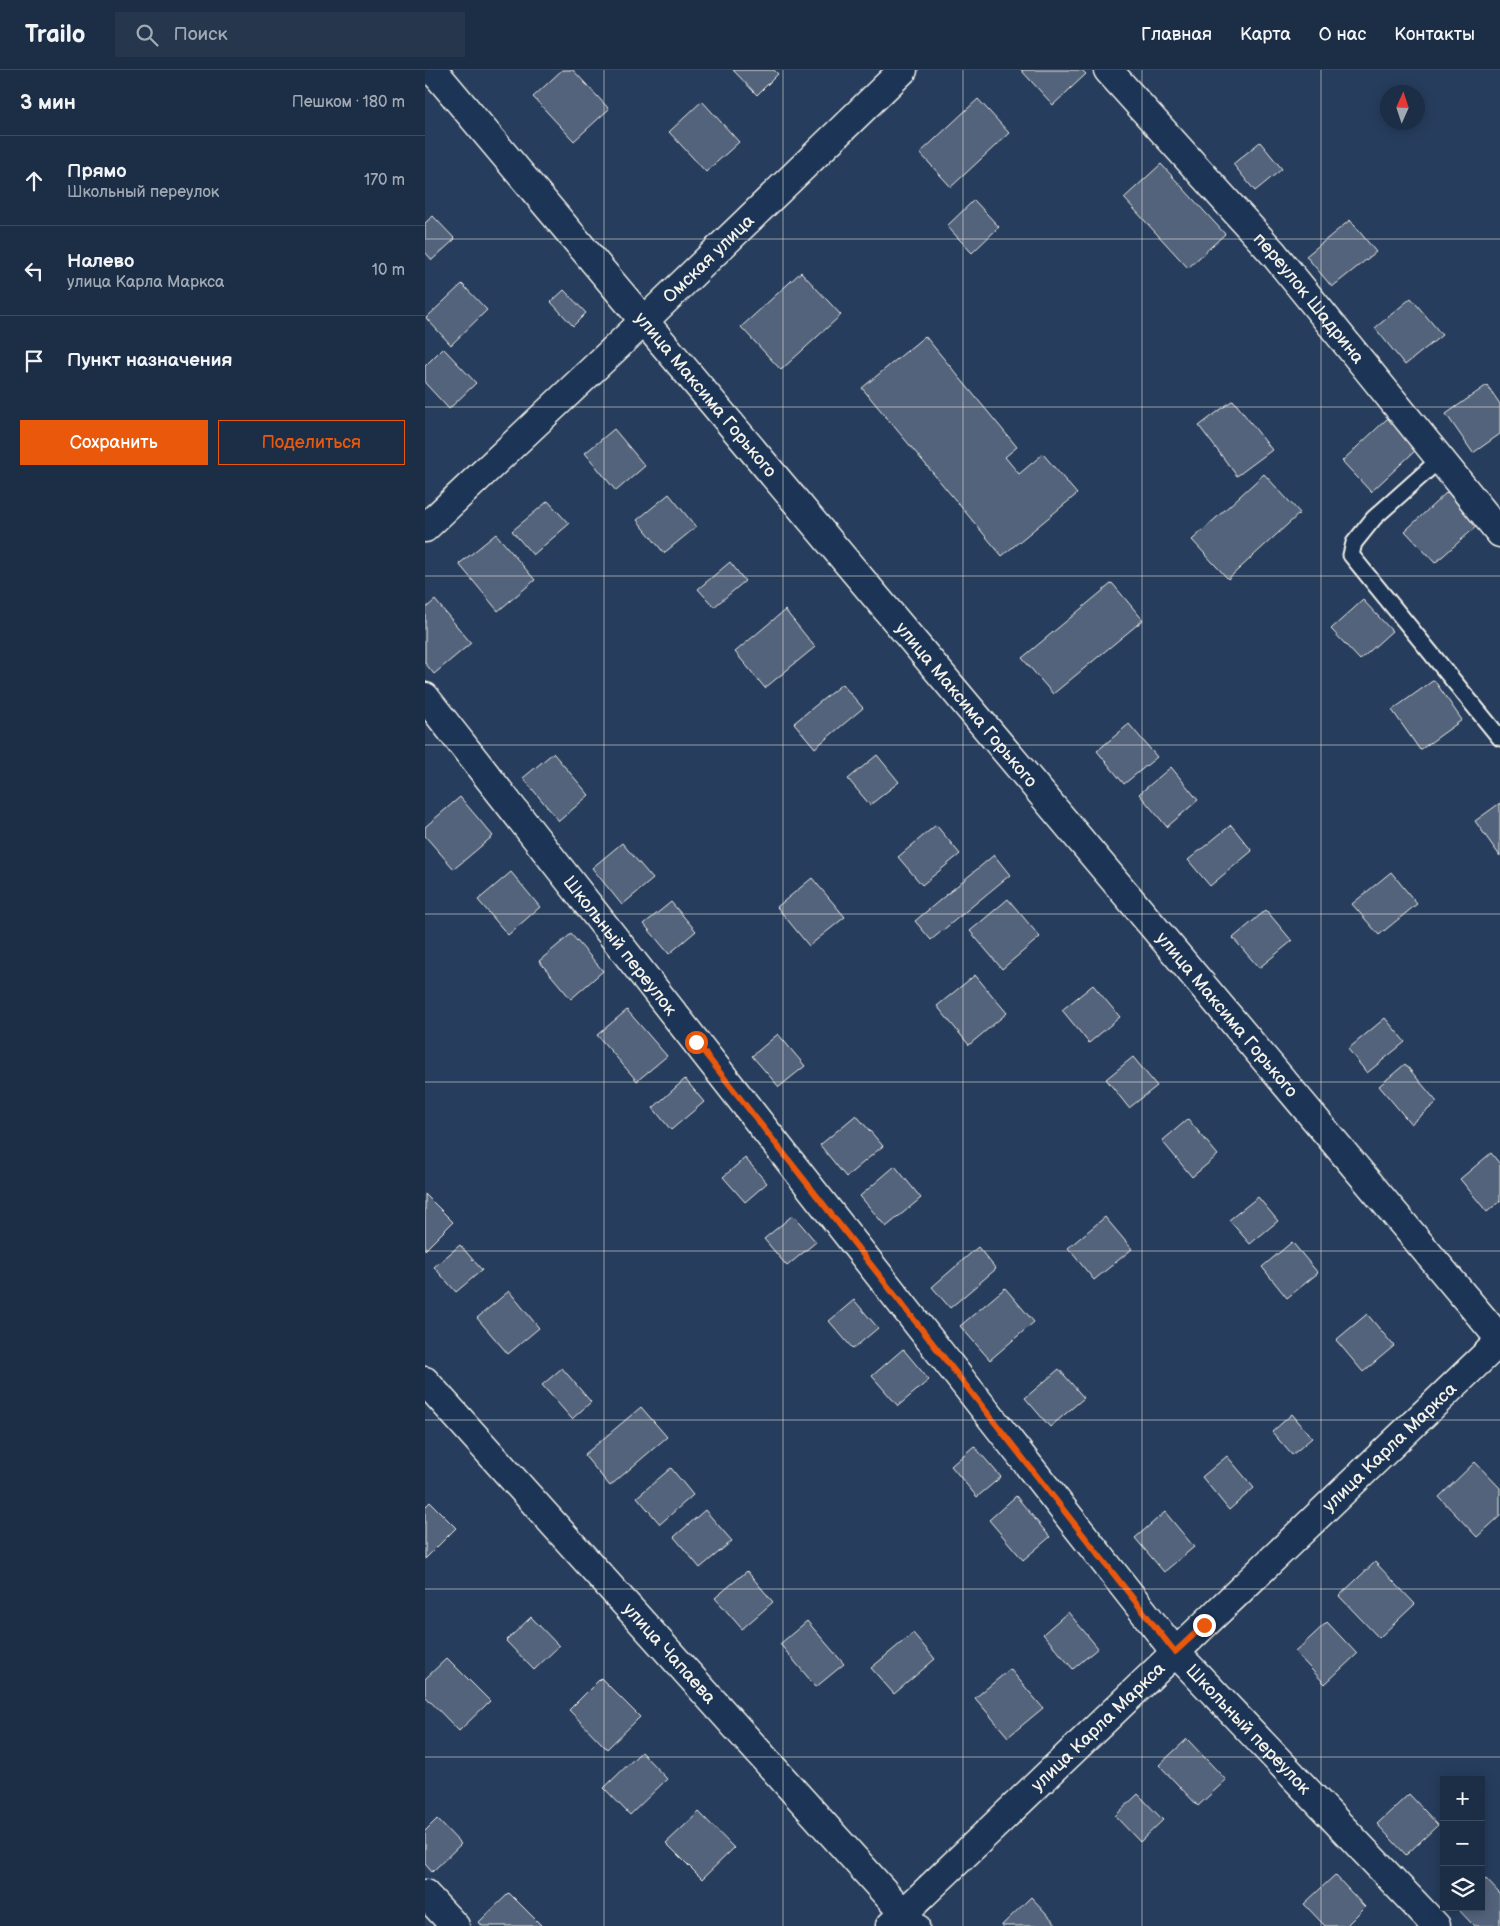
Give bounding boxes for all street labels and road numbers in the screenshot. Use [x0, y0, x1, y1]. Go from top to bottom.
street label: Омская улица [659, 210, 758, 307]
street label: переулок Шадрина [1249, 228, 1369, 368]
street label: улица Максима Горького [631, 308, 781, 481]
street label: улица Максима Горького [891, 618, 1042, 791]
street label: Школьный переулок [559, 872, 682, 1020]
street label: улица Максима Горького [1152, 928, 1302, 1101]
street label: улица Карла Маркса [1318, 1378, 1461, 1516]
street label: улица Чапаева [619, 1598, 721, 1708]
street label: улица Карла Маркса [1027, 1657, 1169, 1796]
street label: Школьный переулок [1182, 1660, 1316, 1799]

